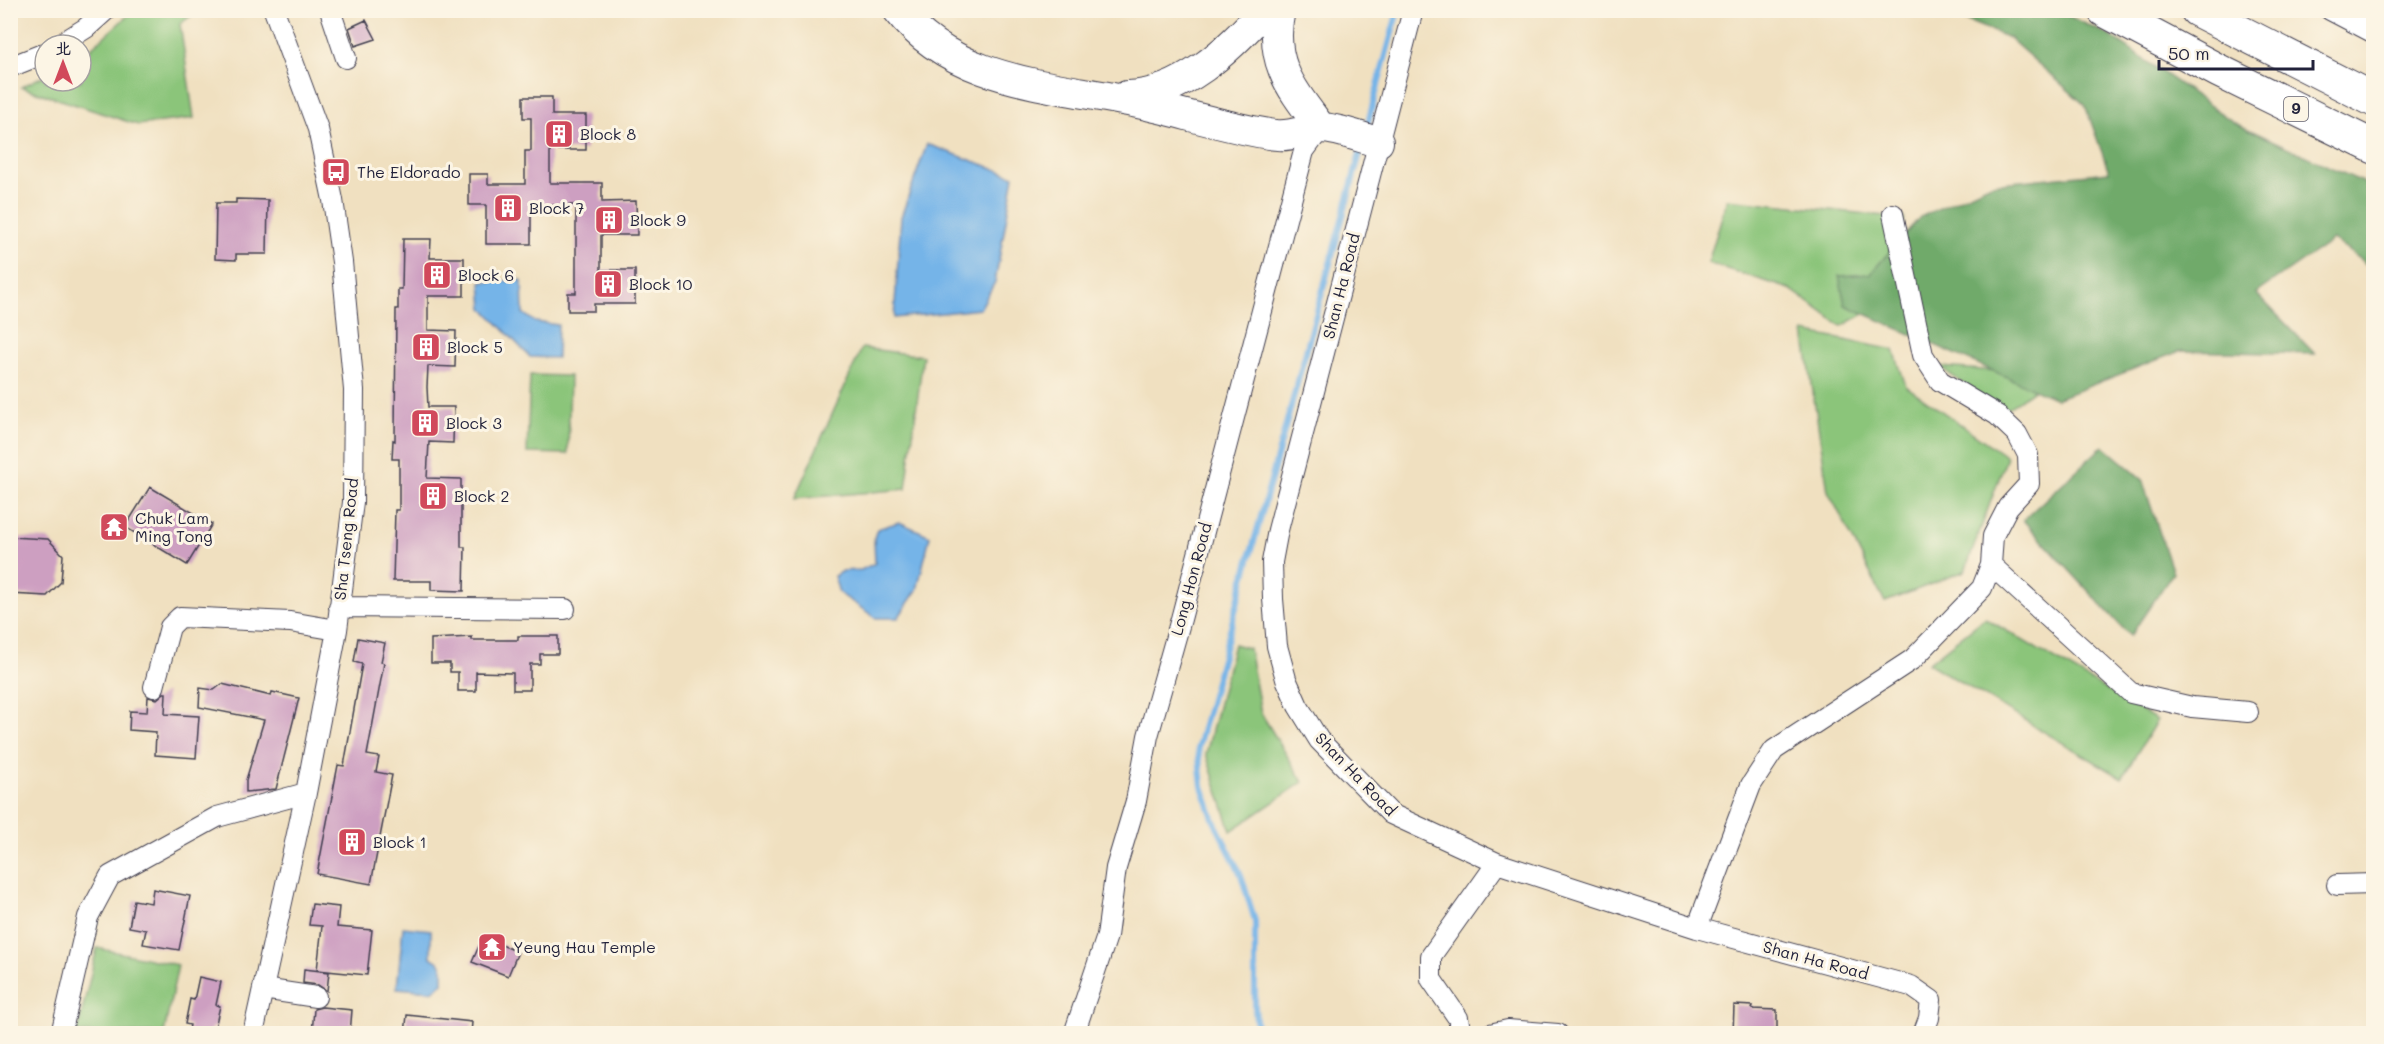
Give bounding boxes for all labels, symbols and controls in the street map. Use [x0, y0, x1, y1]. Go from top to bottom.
north arrow [33, 33, 93, 93]
scale bar [2159, 33, 2314, 71]
text: 北 [55, 37, 71, 58]
text: 50 m [2168, 41, 2210, 65]
road number: 9 [2284, 97, 2308, 121]
building icon: Block 8 [543, 118, 575, 150]
place label: Block 8 [580, 123, 636, 144]
bus stop icon: The Eldorado [320, 156, 352, 188]
place label: The Eldorado [357, 161, 460, 182]
building icon: Block 7 [492, 192, 524, 224]
place label: Block 7 [529, 197, 584, 218]
building icon: Block 9 [593, 204, 625, 236]
place label: Block 9 [630, 209, 686, 230]
street label: Shan Ha Road [1317, 231, 1364, 341]
building icon: Block 6 [421, 259, 453, 291]
place label: Block 6 [458, 264, 514, 285]
building icon: Block 10 [592, 268, 624, 300]
place label: Block 10 [629, 273, 693, 294]
building icon: Block 5 [410, 331, 442, 363]
place label: Block 5 [447, 336, 503, 357]
building icon: Block 3 [409, 407, 441, 439]
place label: Block 3 [446, 412, 502, 433]
street label: Sha Tseng Road [329, 477, 362, 601]
building icon: Block 2 [417, 480, 449, 512]
place label: Block 2 [454, 485, 509, 506]
place label: Chuk Lam Ming Tong [135, 507, 212, 546]
temple icon: Chuk Lam Ming Tong [98, 511, 130, 543]
street label: Long Hon Road [1165, 520, 1216, 638]
street label: Shan Ha Road [1311, 727, 1402, 820]
building icon: Block 1 [336, 826, 368, 858]
place label: Block 1 [373, 831, 427, 852]
temple icon: Yeung Hau Temple [476, 931, 508, 963]
street label: Shan Ha Road [1761, 935, 1871, 984]
place label: Yeung Hau Temple [513, 936, 656, 957]

